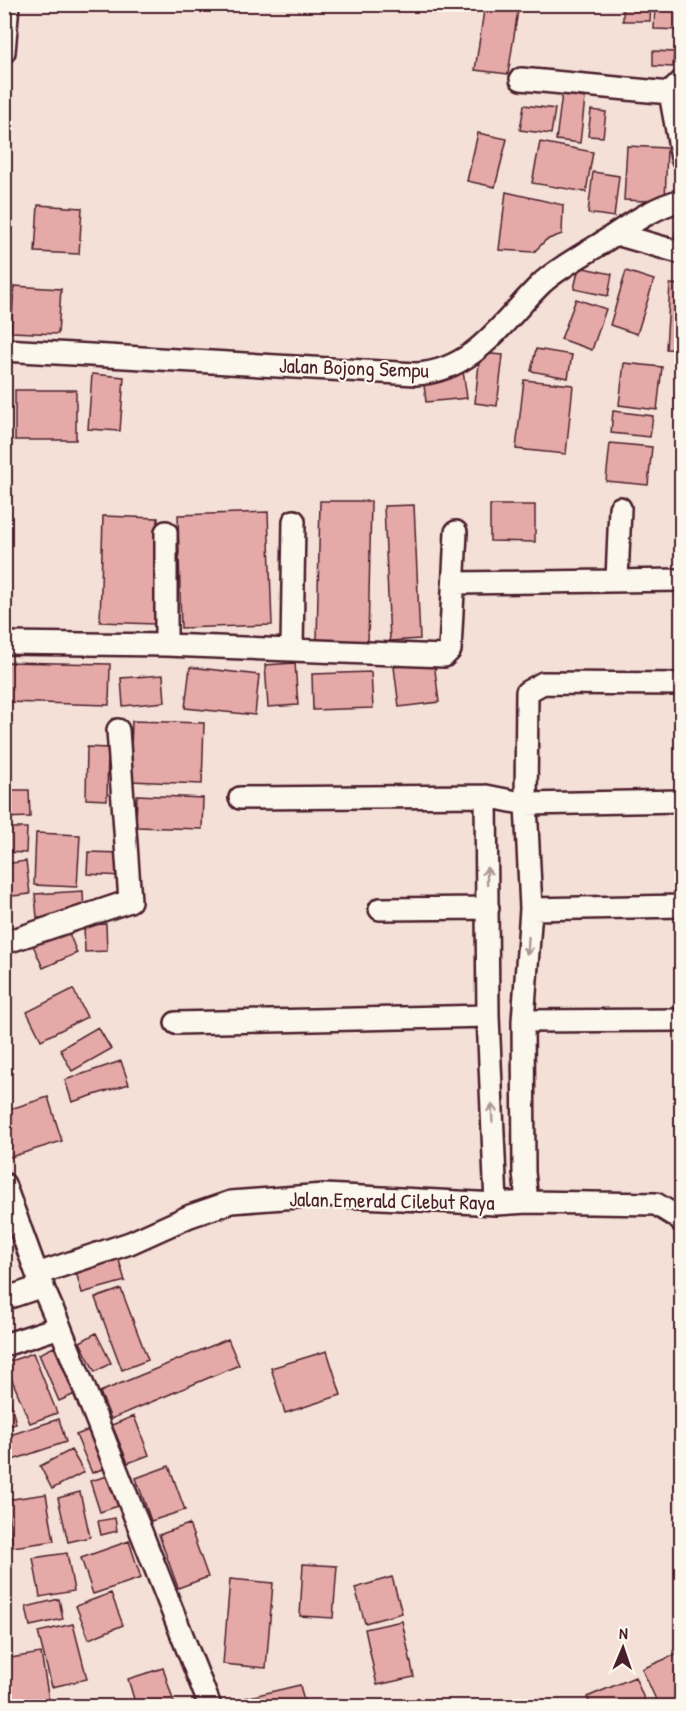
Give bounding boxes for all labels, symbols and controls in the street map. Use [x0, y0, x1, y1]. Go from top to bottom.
street label: Jalan Bojong Sempu [279, 350, 430, 385]
one-way arrow [481, 866, 493, 886]
one-way arrow [522, 936, 533, 956]
one-way arrow [486, 1103, 497, 1123]
street label: Jalan Emerald Cilebut Raya [289, 1184, 495, 1217]
north arrow [593, 1618, 653, 1678]
text: N [619, 1622, 629, 1644]

